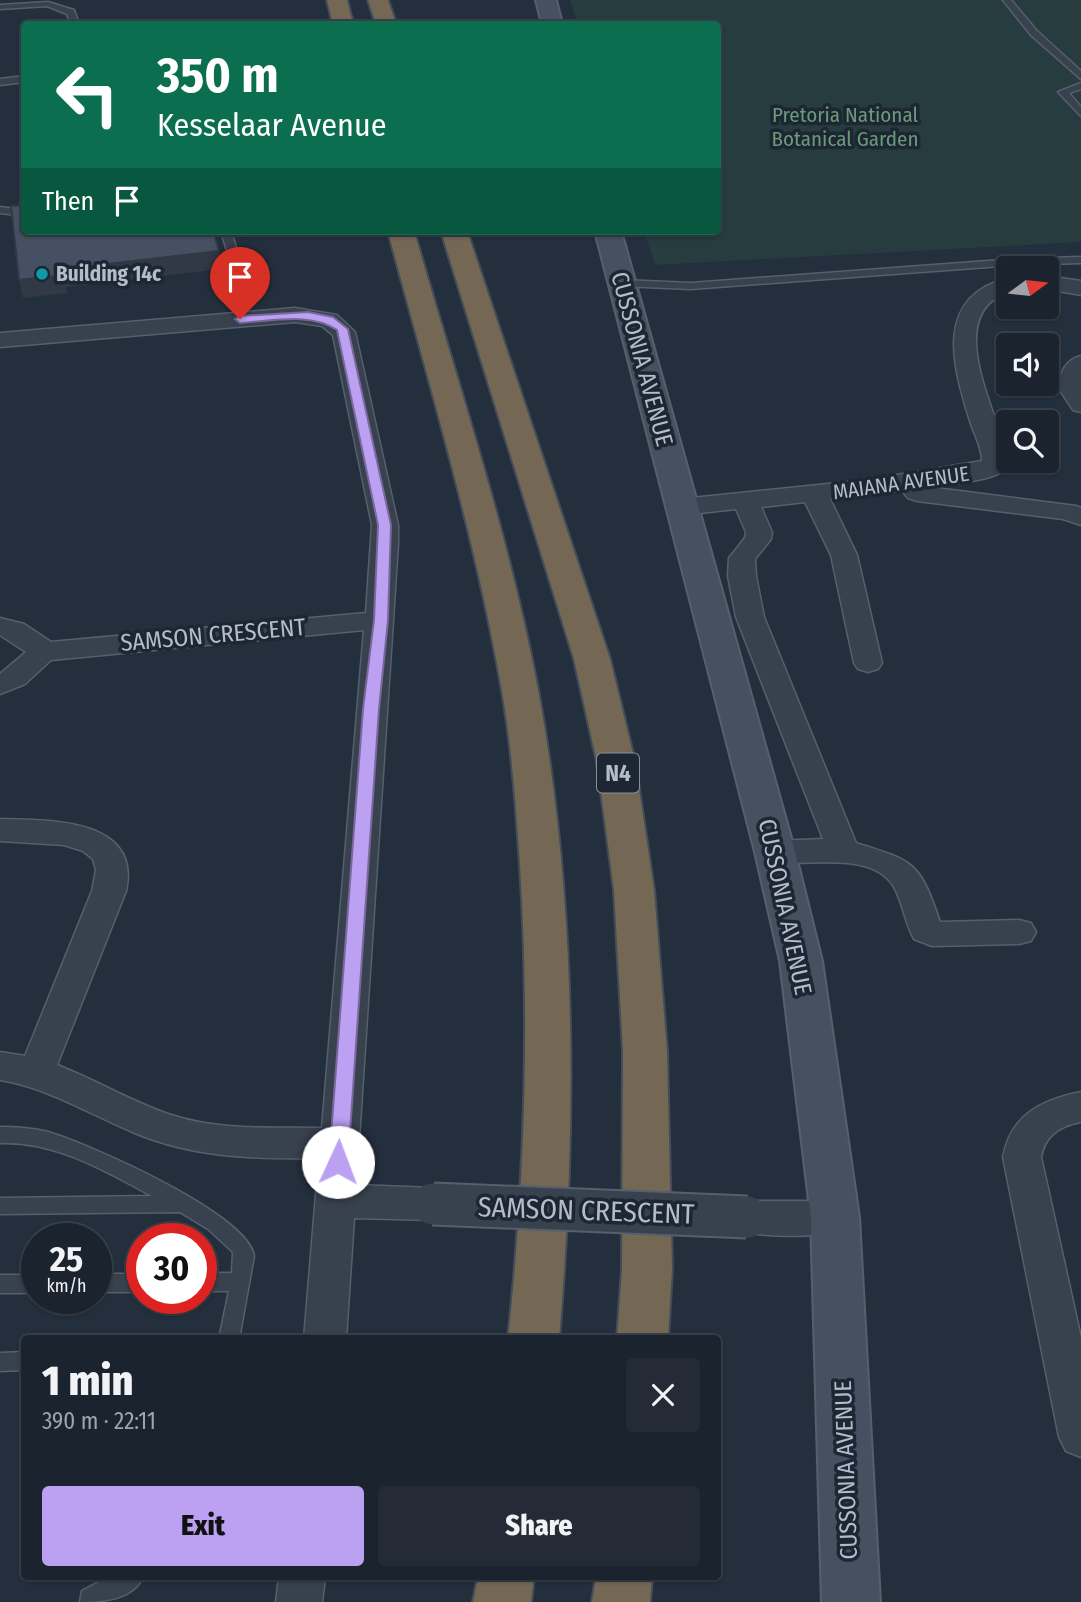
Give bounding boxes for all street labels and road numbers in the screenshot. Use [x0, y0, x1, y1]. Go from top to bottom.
street label: CUSSONIA AVENUE [605, 269, 679, 449]
street label: MAIANA AVENUE [831, 461, 971, 505]
street label: SAMSON CRESCENT [119, 613, 307, 657]
road number: N4 [597, 754, 639, 792]
street label: CUSSONIA AVENUE [753, 816, 817, 998]
street label: SAMSON CRESCENT [477, 1190, 695, 1231]
street label: CUSSONIA AVENUE [829, 1380, 863, 1560]

